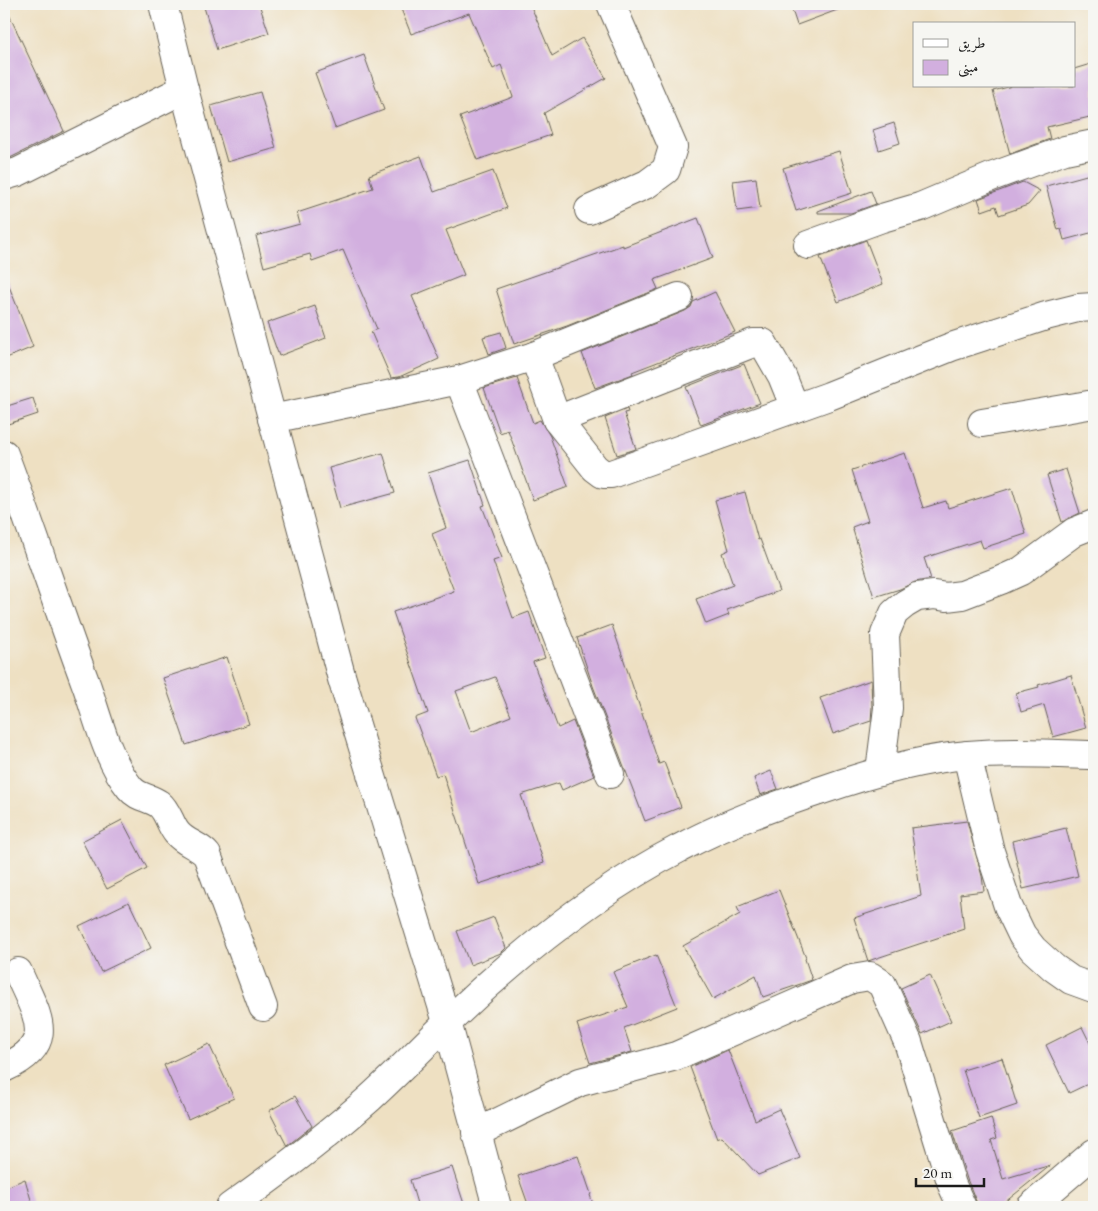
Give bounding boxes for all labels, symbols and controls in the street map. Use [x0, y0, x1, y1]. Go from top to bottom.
legend [913, 22, 1076, 88]
text: طريق [958, 33, 985, 53]
text: مبنى [958, 57, 978, 78]
scale bar [916, 1156, 983, 1188]
text: 20 m [923, 1163, 952, 1182]

